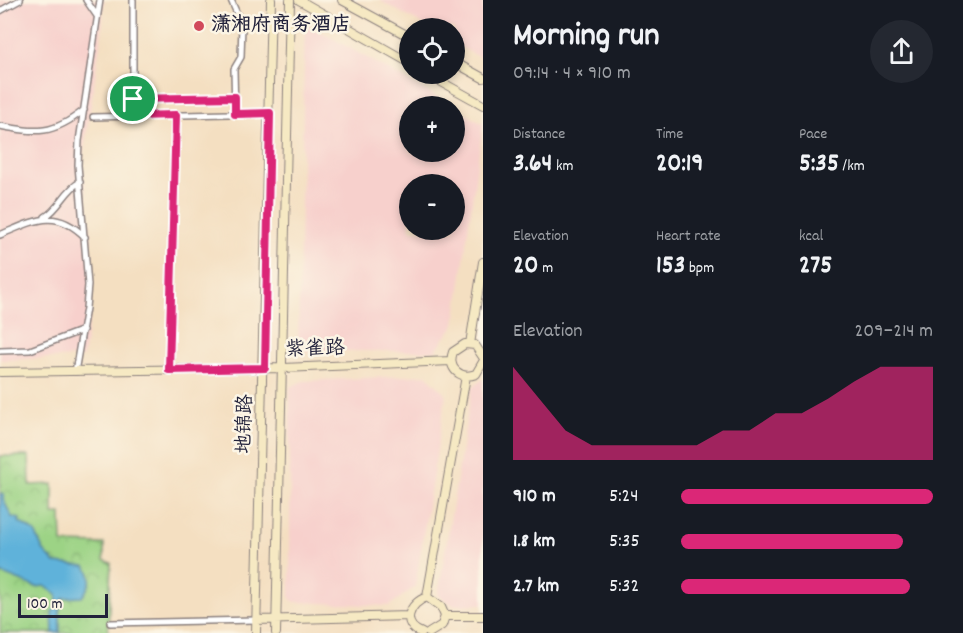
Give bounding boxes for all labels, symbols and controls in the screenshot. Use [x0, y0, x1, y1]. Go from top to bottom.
place label: 潇湘府商务酒店 [211, 12, 351, 40]
text: Morning run [513, 14, 660, 61]
map controls [399, 18, 465, 240]
button: locate [399, 18, 465, 84]
marker: 潇湘府商务酒店 [192, 19, 206, 33]
button: share [870, 20, 933, 83]
text: 09:14 · 4 × 910 m [513, 60, 631, 88]
pin [107, 73, 158, 124]
icon: arrive [116, 82, 149, 115]
button: + [399, 96, 465, 162]
text: Distance [513, 123, 565, 146]
text: Time [656, 123, 683, 146]
text: Pace [799, 123, 827, 146]
text: 3.64 [513, 146, 552, 183]
text: 20:19 [656, 146, 703, 183]
text: 5:35 [799, 146, 839, 183]
text: km [552, 155, 574, 178]
text: /km [839, 155, 865, 178]
button: − [399, 174, 465, 240]
text: Elevation [513, 225, 569, 248]
text: Heart rate [656, 225, 721, 248]
text: kcal [799, 225, 823, 248]
text: 20 [513, 248, 539, 285]
text: 153 [656, 248, 685, 285]
text: 275 [799, 248, 832, 285]
text: m [539, 257, 553, 280]
text: bpm [685, 257, 714, 280]
text: Elevation [513, 318, 583, 346]
text: 209–214 m [855, 318, 933, 346]
street label: 紫雀路 [285, 335, 346, 365]
street label: 地锦路 [231, 393, 261, 454]
text: 910 m [513, 483, 556, 511]
text: 5:24 [609, 483, 639, 511]
text: 1.8 km [513, 528, 555, 556]
text: 5:35 [609, 528, 640, 556]
text: 2.7 km [513, 573, 559, 601]
text: 5:32 [609, 573, 639, 601]
scale bar [18, 591, 108, 618]
text: 100 m [27, 593, 63, 616]

